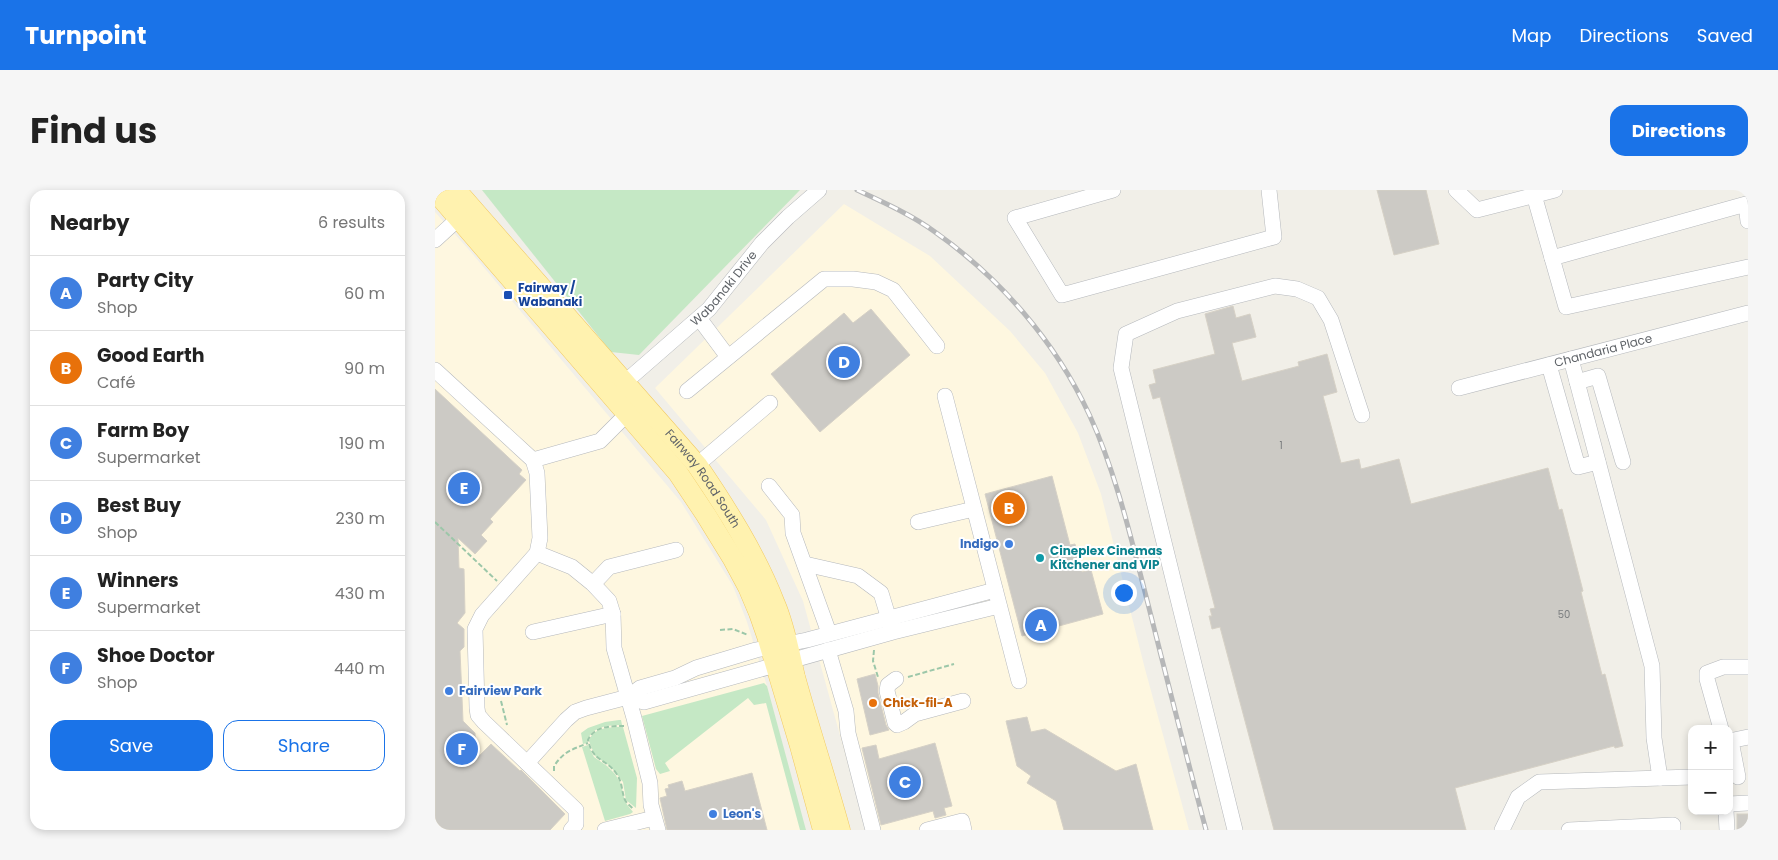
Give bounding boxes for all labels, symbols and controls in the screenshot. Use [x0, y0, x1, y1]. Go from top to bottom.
text: Turnpoint [25, 19, 146, 52]
text: Map [1512, 23, 1551, 48]
text: Directions [1579, 23, 1669, 48]
text: Saved [1697, 23, 1753, 48]
button: Directions [1610, 105, 1748, 156]
text: Find us [30, 106, 157, 155]
text: Nearby [50, 208, 130, 237]
text: 6 results [318, 211, 385, 234]
street label: Wabanaki Drive [687, 247, 761, 329]
text: Party City [97, 267, 193, 294]
place label: Fairway / Wabanaki [518, 279, 582, 310]
text: A [60, 282, 72, 305]
text: 60 m [344, 282, 385, 305]
marker: Fairway / Wabanaki [502, 289, 514, 301]
text: Shop [97, 296, 138, 319]
street label: Chandaria Place [1552, 329, 1654, 371]
text: Good Earth [97, 342, 204, 369]
pin: D [828, 343, 860, 381]
text: B [61, 357, 71, 380]
text: 90 m [344, 357, 385, 380]
text: Café [97, 371, 135, 394]
text: Farm Boy [97, 417, 189, 444]
street label: Fairway Road South [661, 425, 745, 531]
text: C [60, 432, 72, 455]
text: 190 m [339, 432, 385, 455]
house number: 1 [1279, 438, 1283, 453]
text: Supermarket [97, 446, 201, 469]
pin: E [448, 469, 480, 507]
pin: B [993, 489, 1025, 527]
text: Best Buy [97, 492, 181, 519]
text: D [60, 507, 72, 530]
text: 230 m [336, 507, 385, 530]
text: Shop [97, 521, 138, 544]
place label: Indigo [960, 535, 999, 552]
marker: Indigo [1003, 538, 1015, 550]
place label: Cineplex Cinemas Kitchener and VIP [1050, 542, 1163, 573]
marker: Cineplex Cinemas Kitchener and VIP [1034, 552, 1046, 564]
text: Winners [97, 567, 179, 594]
your location [1111, 580, 1137, 606]
text: E [62, 582, 70, 605]
text: 430 m [335, 582, 385, 605]
text: Supermarket [97, 596, 201, 619]
pin: A [1025, 606, 1057, 644]
house number: 50 [1558, 607, 1570, 622]
text: Shoe Doctor [97, 642, 215, 669]
text: F [62, 657, 70, 680]
text: 440 m [334, 657, 385, 680]
text: Shop [97, 671, 138, 694]
place label: Fairview Park [459, 682, 543, 699]
marker: Fairview Park [443, 685, 455, 697]
place label: Chick-fil-A [883, 694, 953, 711]
marker: Chick-fil-A [867, 697, 879, 709]
button: Save [50, 720, 213, 771]
button: Share [223, 720, 385, 771]
map controls [1688, 725, 1733, 815]
button: + [1688, 725, 1733, 770]
pin: F [446, 730, 478, 768]
pin: C [889, 763, 921, 801]
button: − [1688, 770, 1733, 815]
place label: Leon's [723, 805, 762, 822]
marker: Leon's [707, 808, 719, 820]

